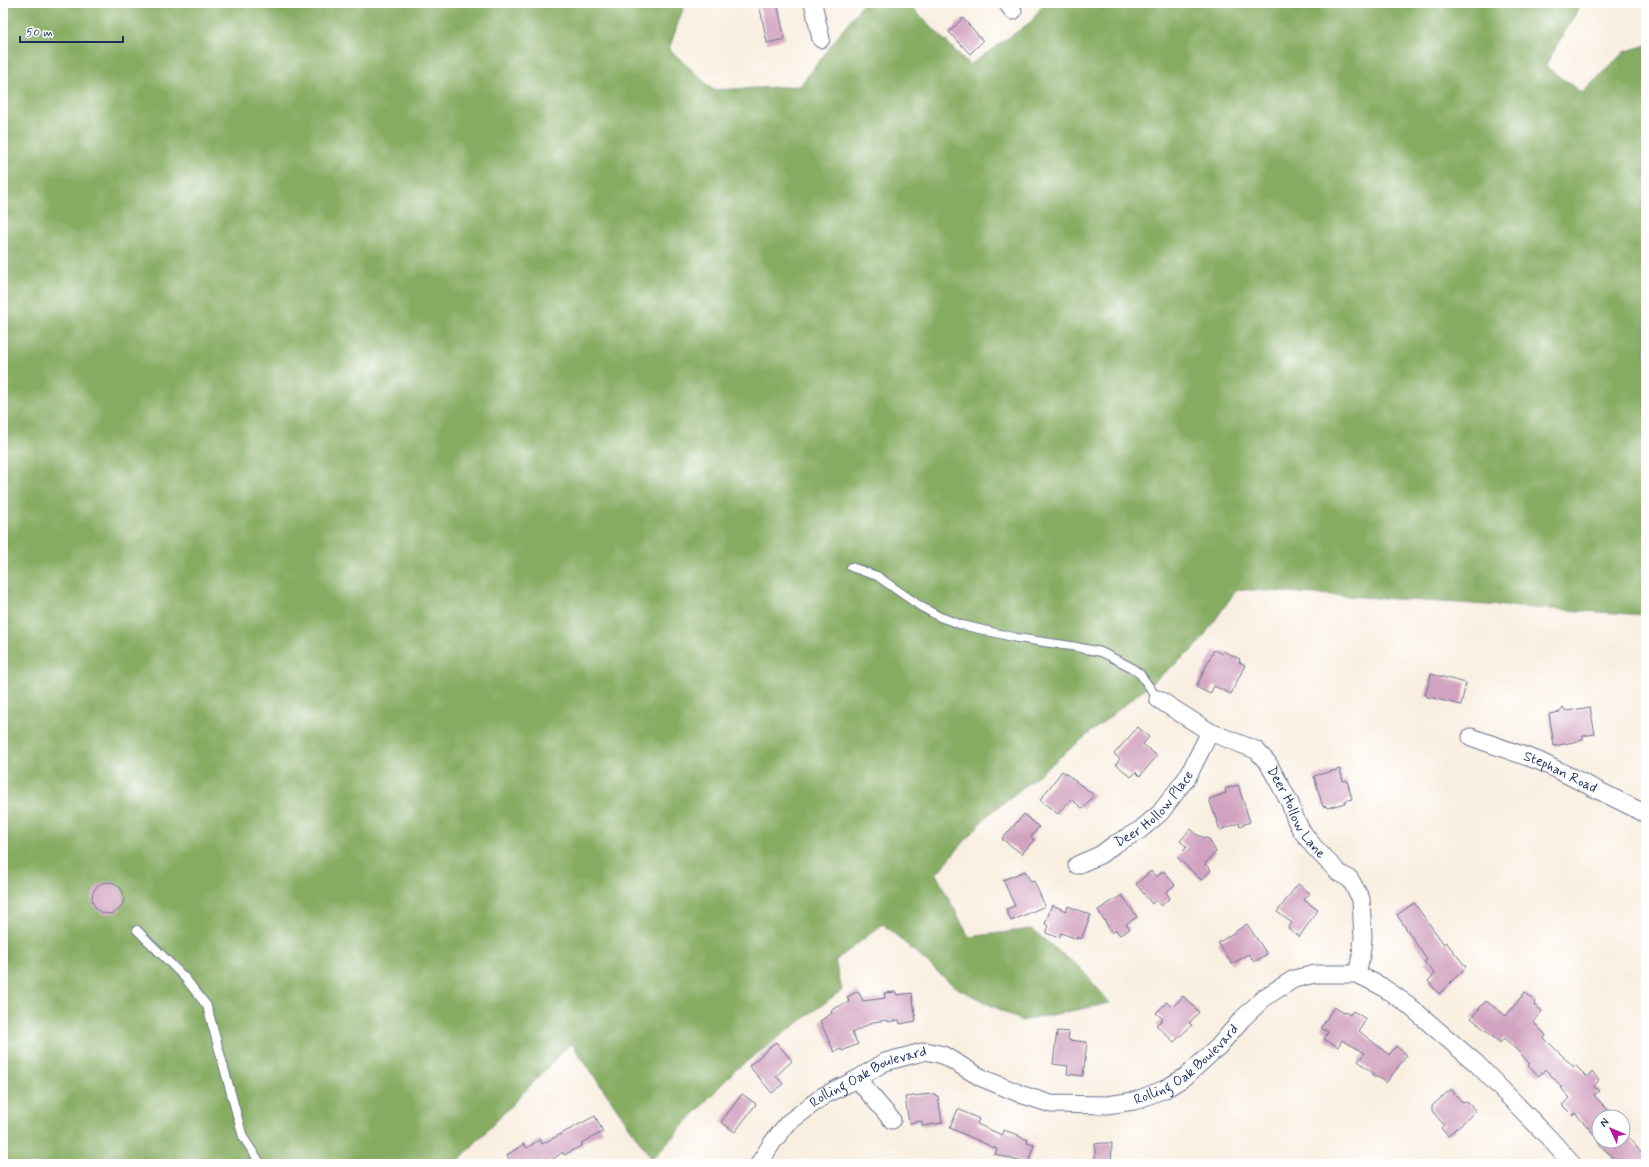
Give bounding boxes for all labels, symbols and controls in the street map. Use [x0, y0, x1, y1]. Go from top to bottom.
scale bar [20, 18, 123, 44]
text: 50 m [26, 25, 53, 41]
street label: Stephan Road [1521, 747, 1600, 797]
street label: Deer Hollow Lane [1263, 763, 1330, 863]
street label: Deer Hollow Place [1111, 768, 1198, 851]
street label: Rolling Oak Boulevard [1131, 1020, 1243, 1109]
street label: Rolling Oak Boulevard [806, 1042, 929, 1112]
north arrow [1591, 1109, 1631, 1149]
text: N [1597, 1115, 1612, 1130]

